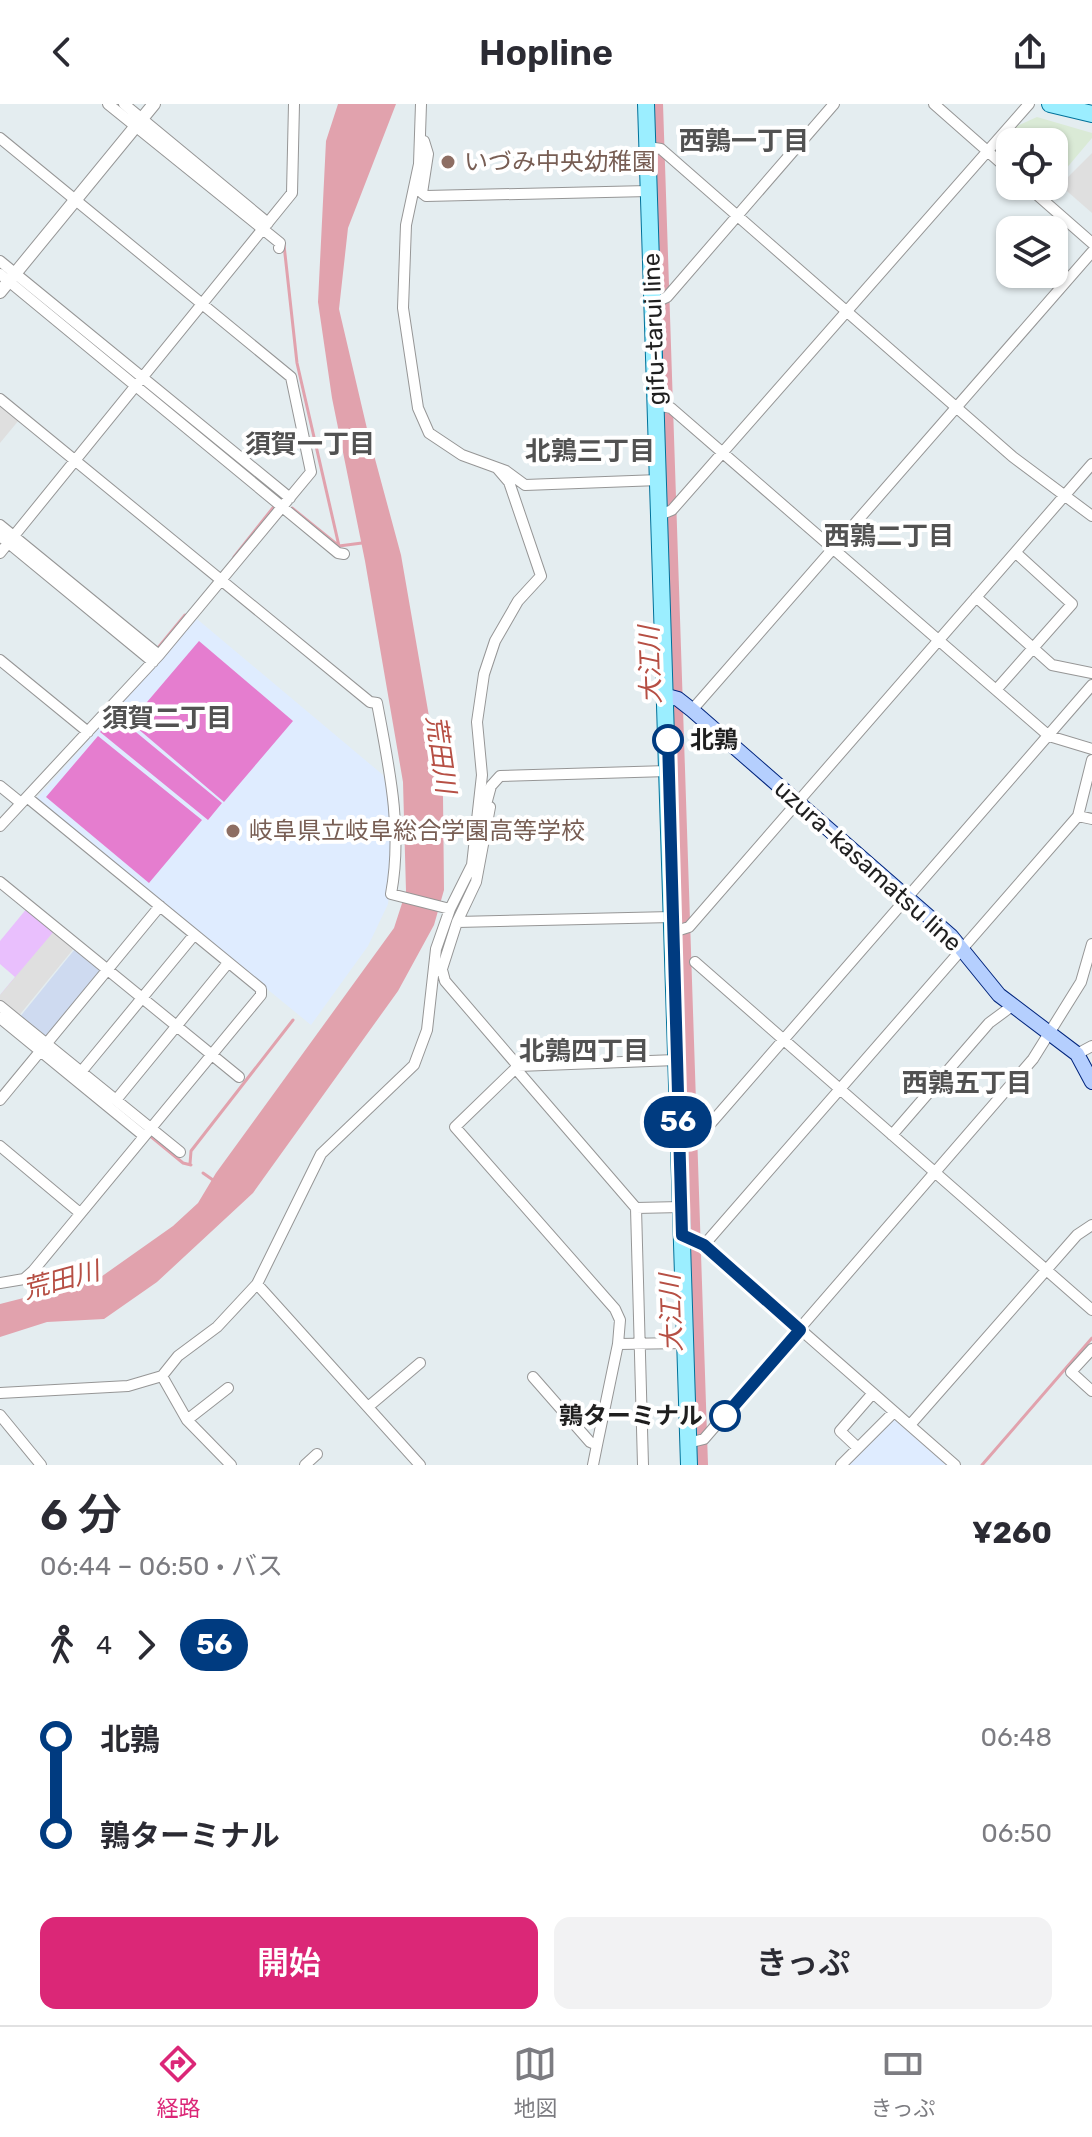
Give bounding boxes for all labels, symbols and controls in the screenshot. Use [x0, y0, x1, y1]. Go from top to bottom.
icon: back [40, 30, 84, 74]
icon: share [1008, 30, 1052, 74]
text: Hopline [479, 31, 613, 74]
district label: 西鶉一丁目 [679, 126, 809, 157]
map controls [996, 128, 1068, 288]
button: locate [996, 128, 1068, 200]
place label: いづみ中央幼稚園 [464, 148, 656, 176]
marker: いづみ中央幼稚園 [439, 153, 457, 171]
button: layers [996, 216, 1068, 288]
street label: gifu-tarui line [637, 252, 671, 406]
district label: 須賀一丁目 [245, 429, 375, 460]
district label: 北鶉三丁目 [525, 436, 655, 467]
district label: 西鶉二丁目 [824, 521, 954, 552]
water label: 大江川 [634, 622, 667, 705]
district label: 須賀二丁目 [102, 703, 232, 734]
water label: 荒田川 [420, 713, 462, 798]
marker: 北鶉 [653, 725, 683, 755]
place label: 北鶉 [690, 726, 738, 754]
street label: uzura-kasamatsu line [769, 775, 967, 957]
place label: 岐阜県立岐阜総合学園高等学校 [249, 817, 585, 845]
marker: 岐阜県立岐阜総合学園高等学校 [224, 822, 242, 840]
district label: 北鶉四丁目 [519, 1036, 649, 1067]
district label: 西鶉五丁目 [902, 1068, 1032, 1099]
line badge: 56 [642, 1096, 714, 1148]
text: 56 [660, 1105, 696, 1138]
water label: 荒田川 [19, 1255, 106, 1306]
water label: 大江川 [655, 1270, 688, 1353]
marker: 鶉ターミナル [710, 1401, 740, 1431]
place label: 鶉ターミナル [559, 1402, 703, 1430]
text: 6 分 [40, 1489, 122, 1541]
text: ¥260 [972, 1515, 1052, 1551]
text: 06:44 – 06:50 · バス [40, 1551, 283, 1582]
icon: walk [40, 1623, 84, 1667]
icon: forward [124, 1623, 168, 1667]
text: 56 [196, 1628, 232, 1661]
text: 4 [96, 1630, 112, 1661]
text: 北鶉 [100, 1722, 160, 1758]
text: 06:48 [980, 1722, 1052, 1753]
text: 鶉ターミナル [100, 1818, 280, 1854]
text: 06:50 [981, 1818, 1052, 1849]
button: 開始 [40, 1917, 538, 2009]
button: きっぷ [554, 1917, 1052, 2009]
tab: 経路 [156, 2042, 200, 2122]
tab: 地図 [513, 2042, 557, 2122]
tab: きっぷ [870, 2042, 936, 2122]

